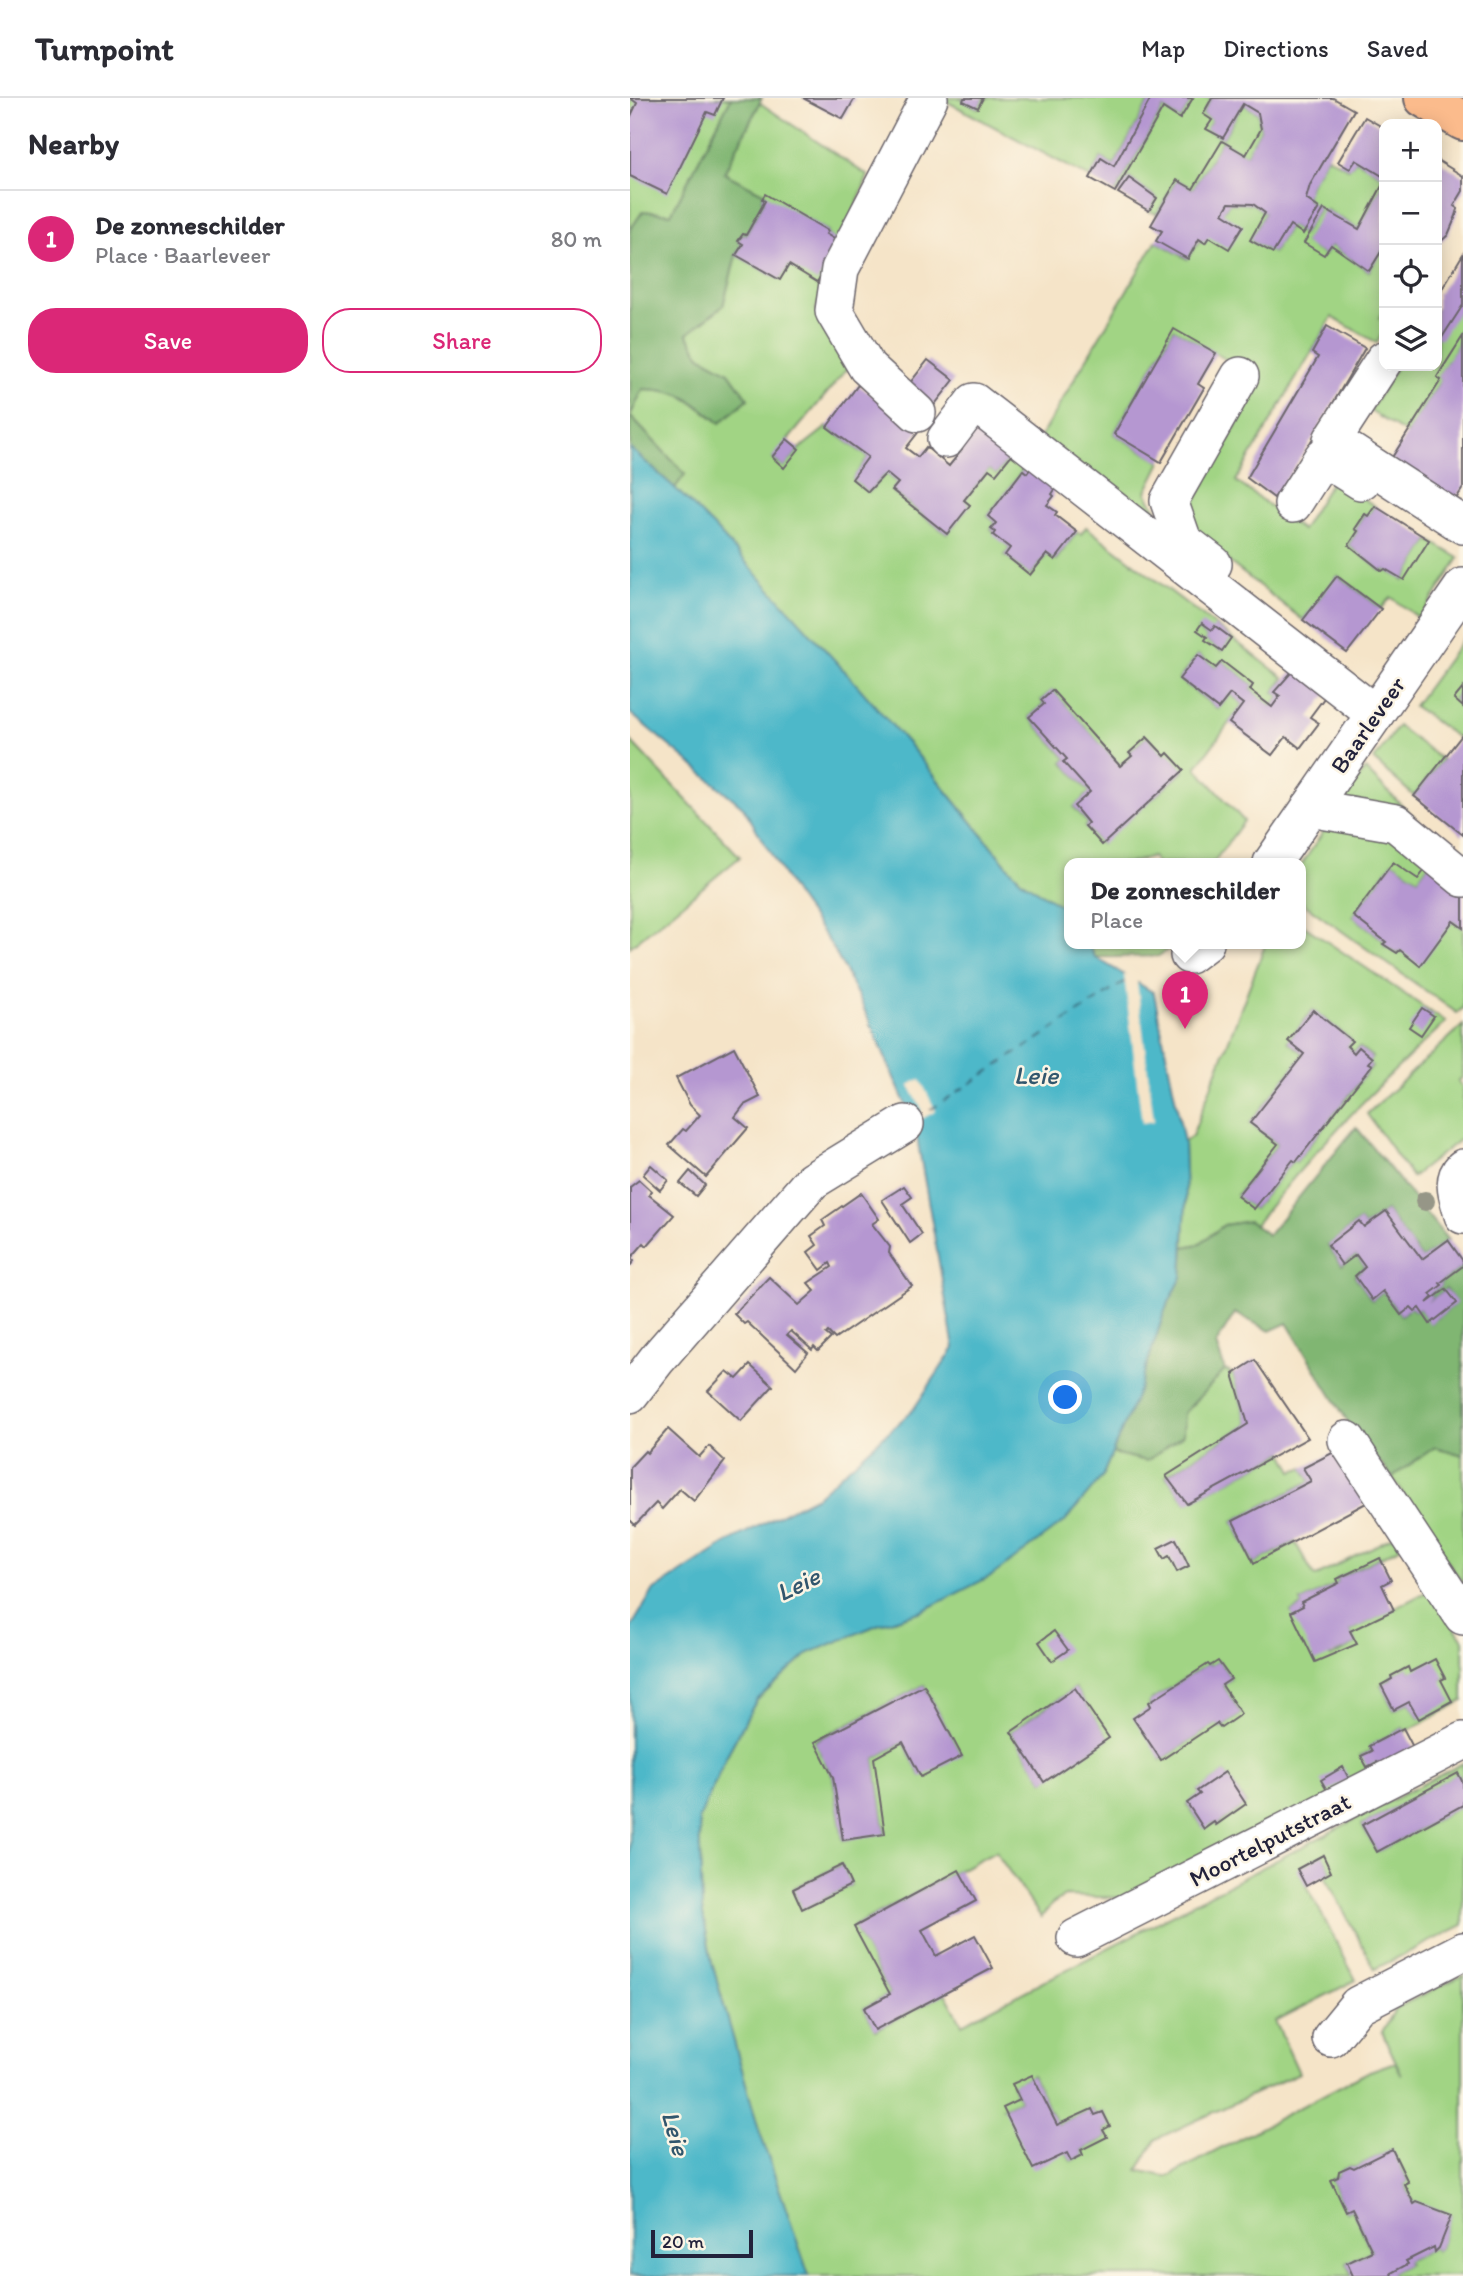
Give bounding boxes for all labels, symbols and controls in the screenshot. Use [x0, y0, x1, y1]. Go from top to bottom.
text: Turnpoint [35, 29, 174, 68]
text: Map [1141, 34, 1185, 63]
text: Directions [1223, 34, 1329, 63]
text: Saved [1367, 34, 1428, 63]
map controls [1379, 119, 1442, 371]
button: + [1379, 119, 1442, 182]
text: Nearby [28, 125, 119, 162]
button: − [1379, 182, 1442, 245]
text: De zonneschilder [95, 209, 285, 241]
text: 1 [46, 225, 56, 253]
text: 80 m [551, 225, 602, 253]
text: Place · Baarleveer [95, 241, 270, 269]
button: locate [1379, 245, 1442, 308]
button: Save [28, 308, 308, 373]
button: Share [322, 308, 602, 373]
button: layers [1379, 308, 1442, 371]
street label: Baarleveer [1324, 670, 1412, 779]
popup [1064, 858, 1306, 949]
text: De zonneschilder [1090, 874, 1280, 906]
text: Place [1090, 906, 1143, 934]
pin: 1 [1162, 971, 1208, 1029]
water label: Leie [1014, 1059, 1060, 1091]
your location [1048, 1380, 1082, 1414]
water label: Leie [771, 1559, 826, 1608]
street label: Moortelputstraat [1184, 1786, 1355, 1893]
water label: Leie [654, 2107, 698, 2160]
scale bar [651, 2227, 752, 2259]
text: 20 m [662, 2230, 704, 2253]

